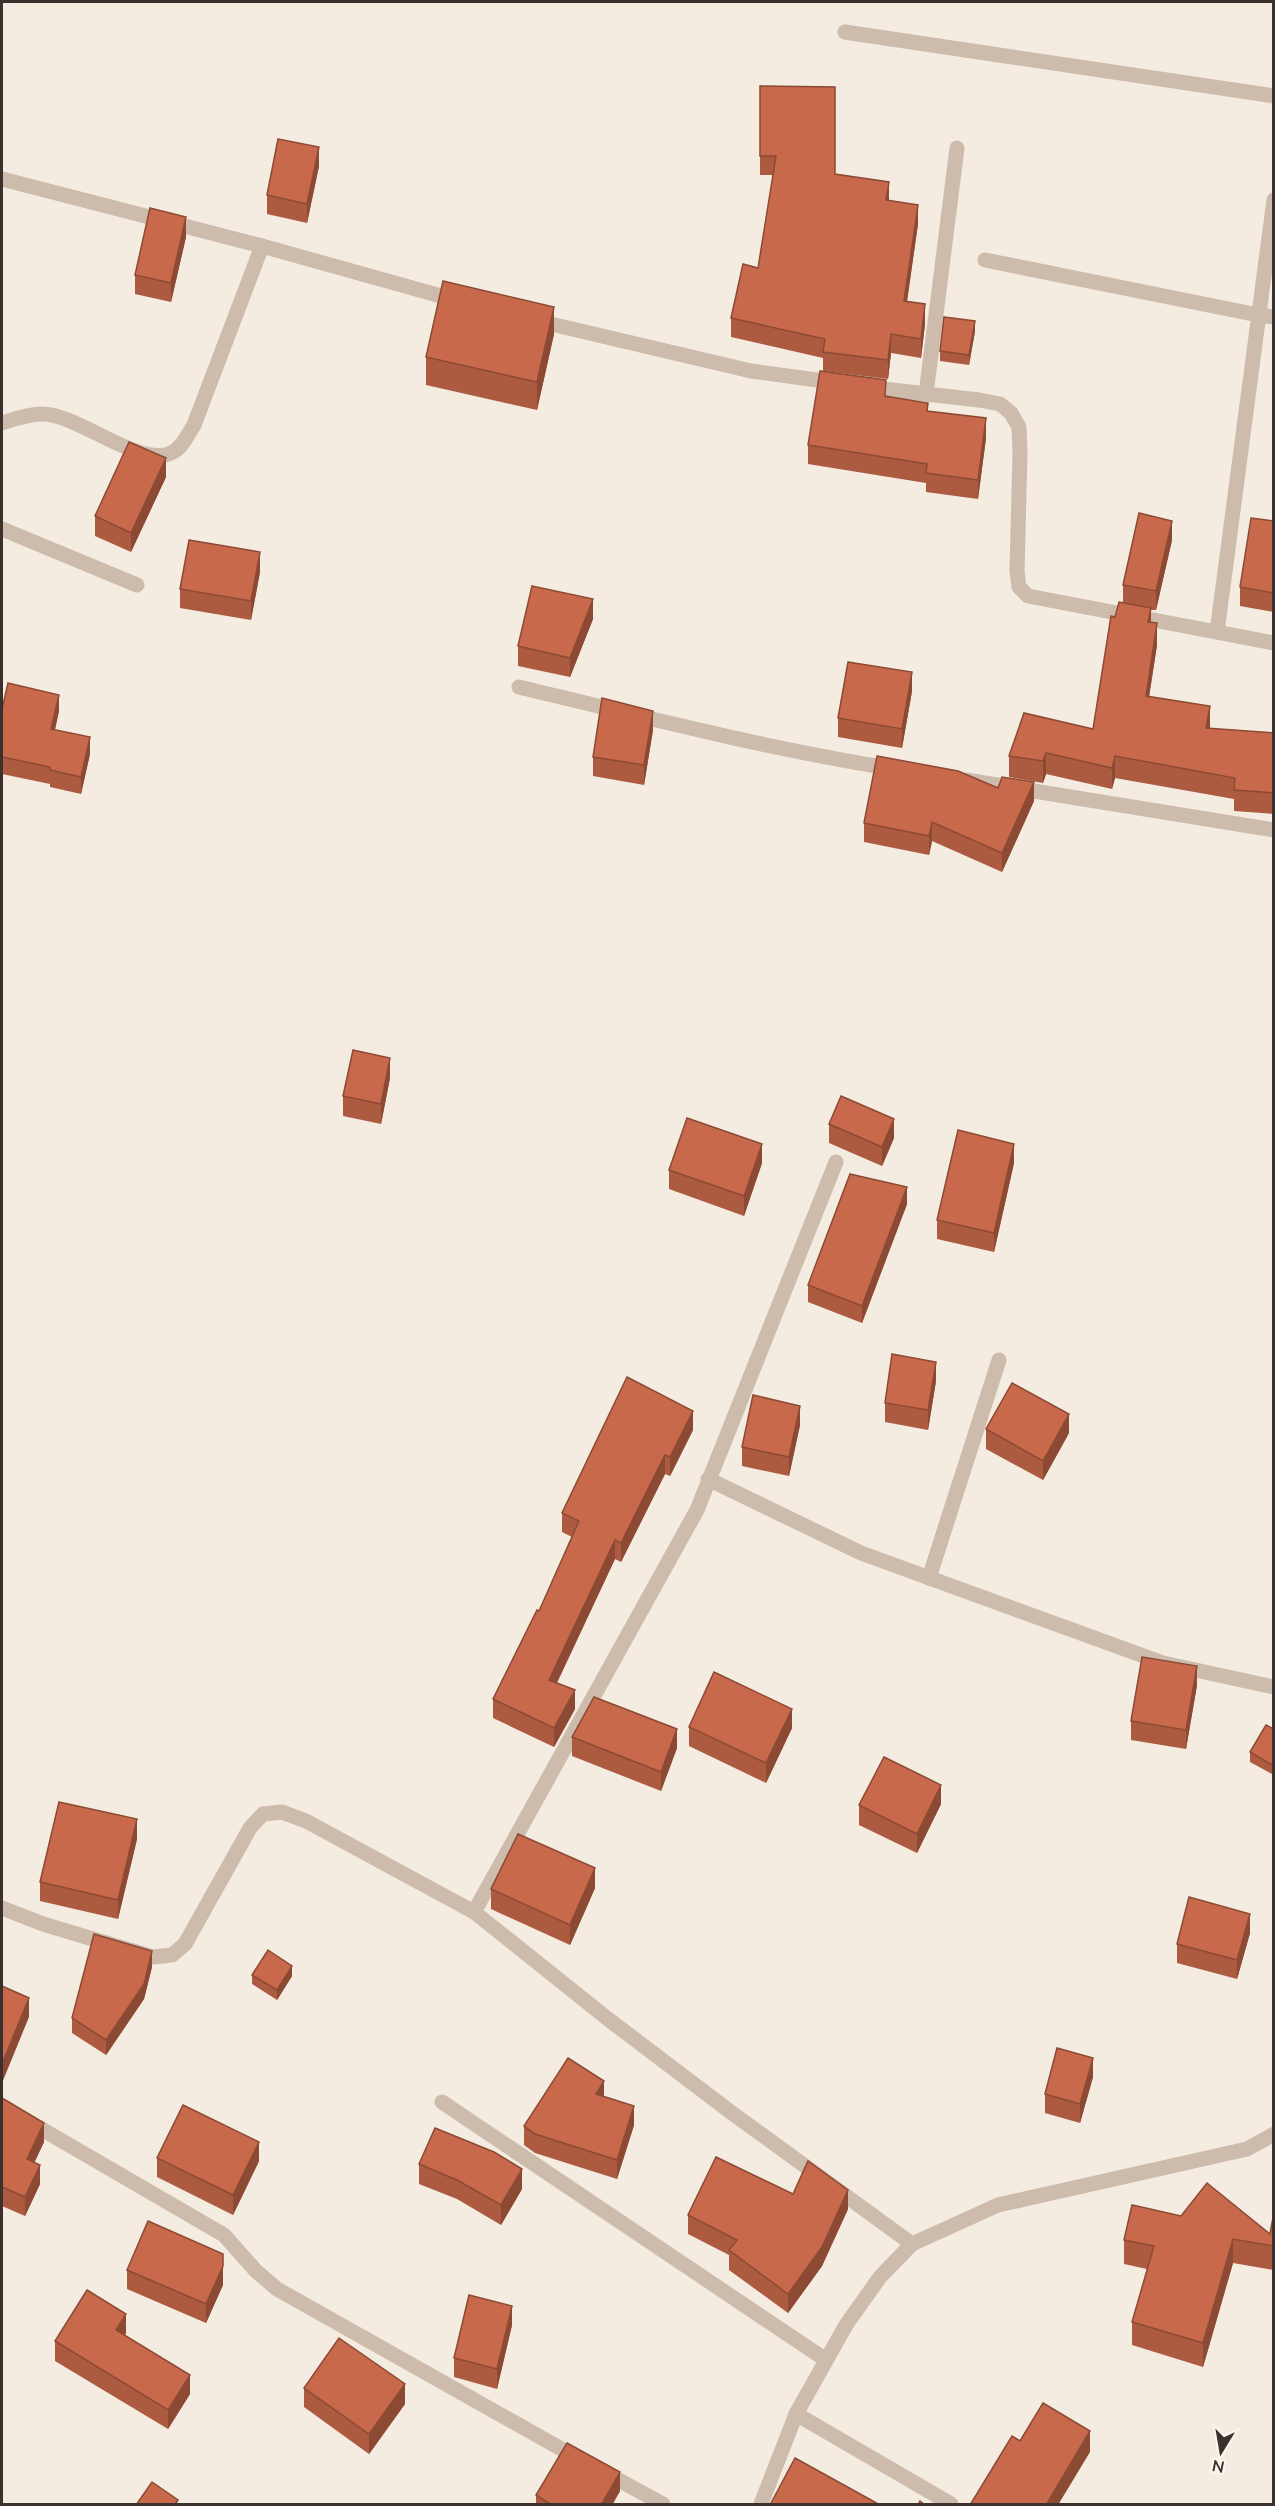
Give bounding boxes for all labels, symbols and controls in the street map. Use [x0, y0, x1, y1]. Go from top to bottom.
north arrow [1191, 2422, 1251, 2482]
text: N [1210, 2456, 1226, 2478]

